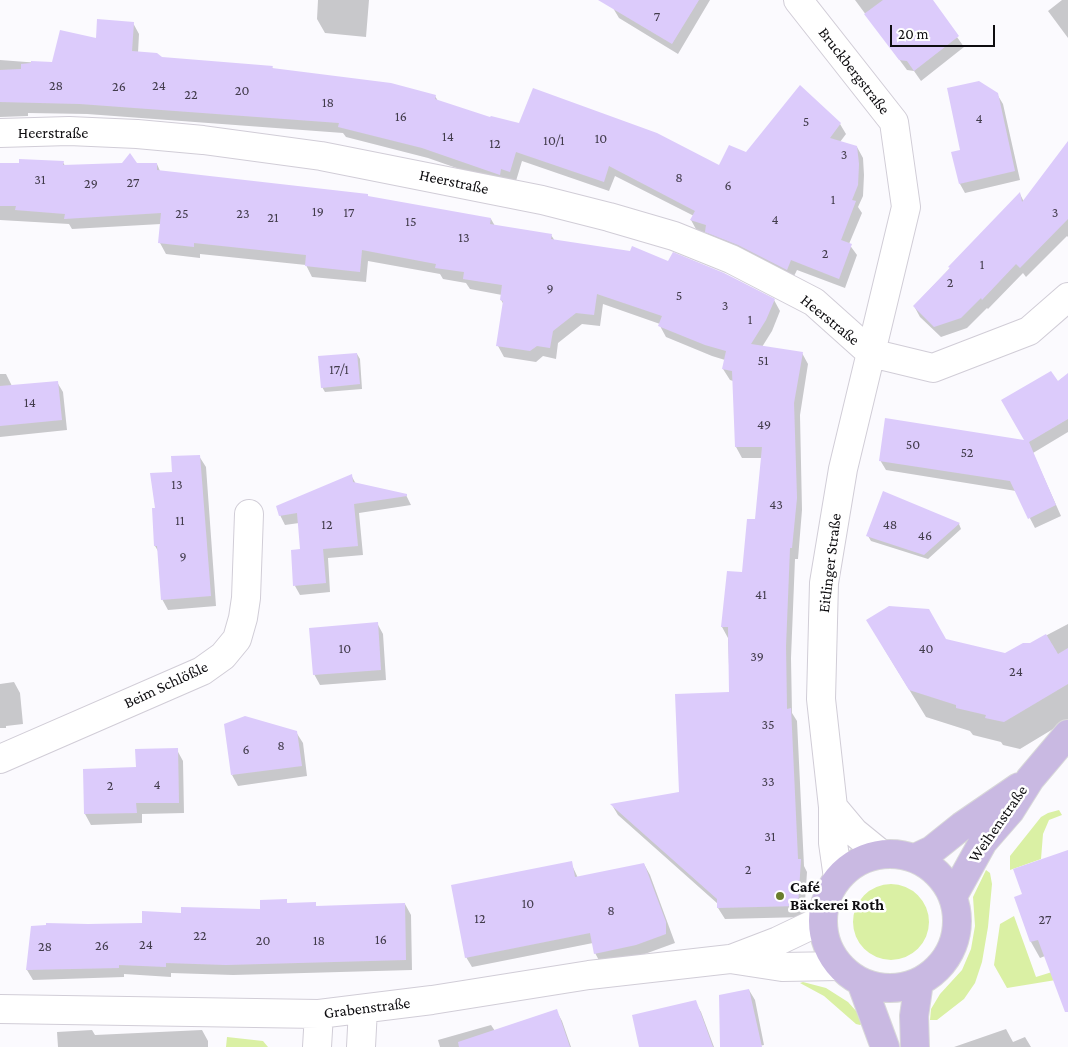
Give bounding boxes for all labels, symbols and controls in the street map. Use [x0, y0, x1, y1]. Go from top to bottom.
house number: 7 [654, 9, 660, 25]
scale bar [893, 15, 998, 47]
street label: Bruckbergstraße [814, 23, 894, 119]
text: 20 m [898, 26, 929, 42]
house number: 28 [49, 78, 63, 94]
house number: 24 [152, 78, 166, 94]
house number: 26 [112, 79, 126, 95]
house number: 20 [235, 83, 249, 99]
house number: 22 [184, 87, 198, 103]
house number: 18 [322, 95, 334, 111]
house number: 16 [395, 109, 407, 125]
house number: 4 [975, 111, 983, 127]
house number: 5 [803, 114, 809, 130]
street label: Heerstraße [18, 123, 88, 143]
house number: 14 [442, 129, 454, 145]
house number: 10 [595, 131, 607, 147]
house number: 10/1 [543, 133, 565, 149]
house number: 12 [489, 136, 501, 152]
house number: 3 [841, 147, 847, 163]
street label: Heerstraße [418, 165, 490, 199]
house number: 8 [675, 170, 683, 186]
house number: 31 [34, 172, 46, 188]
house number: 27 [127, 175, 139, 191]
house number: 29 [84, 176, 98, 192]
house number: 6 [724, 178, 732, 194]
house number: 1 [831, 192, 835, 208]
house number: 19 [312, 204, 324, 220]
house number: 17 [343, 205, 355, 221]
house number: 3 [1052, 205, 1058, 221]
house number: 25 [175, 206, 189, 222]
house number: 23 [236, 206, 250, 222]
house number: 21 [267, 210, 279, 226]
house number: 4 [771, 212, 779, 228]
house number: 15 [405, 214, 417, 230]
house number: 13 [458, 230, 470, 246]
house number: 2 [822, 246, 828, 262]
house number: 1 [980, 257, 984, 273]
house number: 2 [947, 275, 953, 291]
house number: 9 [546, 281, 554, 297]
house number: 5 [676, 288, 682, 304]
street label: Heerstraße [797, 290, 863, 350]
house number: 3 [722, 298, 728, 314]
house number: 1 [748, 312, 752, 328]
house number: 51 [757, 353, 769, 369]
house number: 17/1 [329, 362, 349, 378]
house number: 14 [24, 395, 36, 411]
house number: 49 [757, 417, 771, 433]
house number: 50 [906, 437, 920, 453]
house number: 52 [961, 445, 973, 461]
house number: 13 [171, 477, 183, 493]
house number: 43 [769, 497, 783, 513]
street label: Eitlinger Straße [814, 512, 846, 614]
house number: 11 [175, 513, 185, 529]
house number: 12 [321, 517, 333, 533]
house number: 48 [883, 517, 897, 533]
house number: 46 [918, 528, 932, 544]
house number: 9 [179, 549, 187, 565]
house number: 41 [755, 587, 767, 603]
house number: 10 [339, 641, 351, 657]
house number: 40 [918, 641, 934, 657]
house number: 39 [750, 649, 764, 665]
street label: Beim Schlößle [121, 657, 211, 713]
house number: 24 [1009, 664, 1023, 680]
house number: 35 [761, 717, 775, 733]
house number: 8 [277, 738, 285, 754]
house number: 6 [242, 742, 250, 758]
house number: 33 [761, 774, 775, 790]
house number: 4 [153, 777, 161, 793]
house number: 2 [107, 778, 113, 794]
street label: Weihenstraße [964, 782, 1032, 866]
house number: 31 [764, 829, 776, 845]
house number: 2 [745, 862, 751, 878]
place label: Café Bäckerei Roth [790, 877, 884, 915]
marker: Café Bäckerei Roth [774, 890, 786, 902]
house number: 10 [522, 896, 534, 912]
house number: 8 [607, 903, 615, 919]
house number: 12 [474, 911, 486, 927]
house number: 27 [1039, 912, 1051, 928]
house number: 22 [193, 928, 207, 944]
house number: 16 [375, 932, 387, 948]
house number: 20 [256, 933, 270, 949]
house number: 18 [313, 933, 325, 949]
house number: 24 [139, 937, 153, 953]
house number: 26 [95, 938, 109, 954]
house number: 28 [38, 939, 52, 955]
street label: Grabenstraße [323, 993, 411, 1023]

